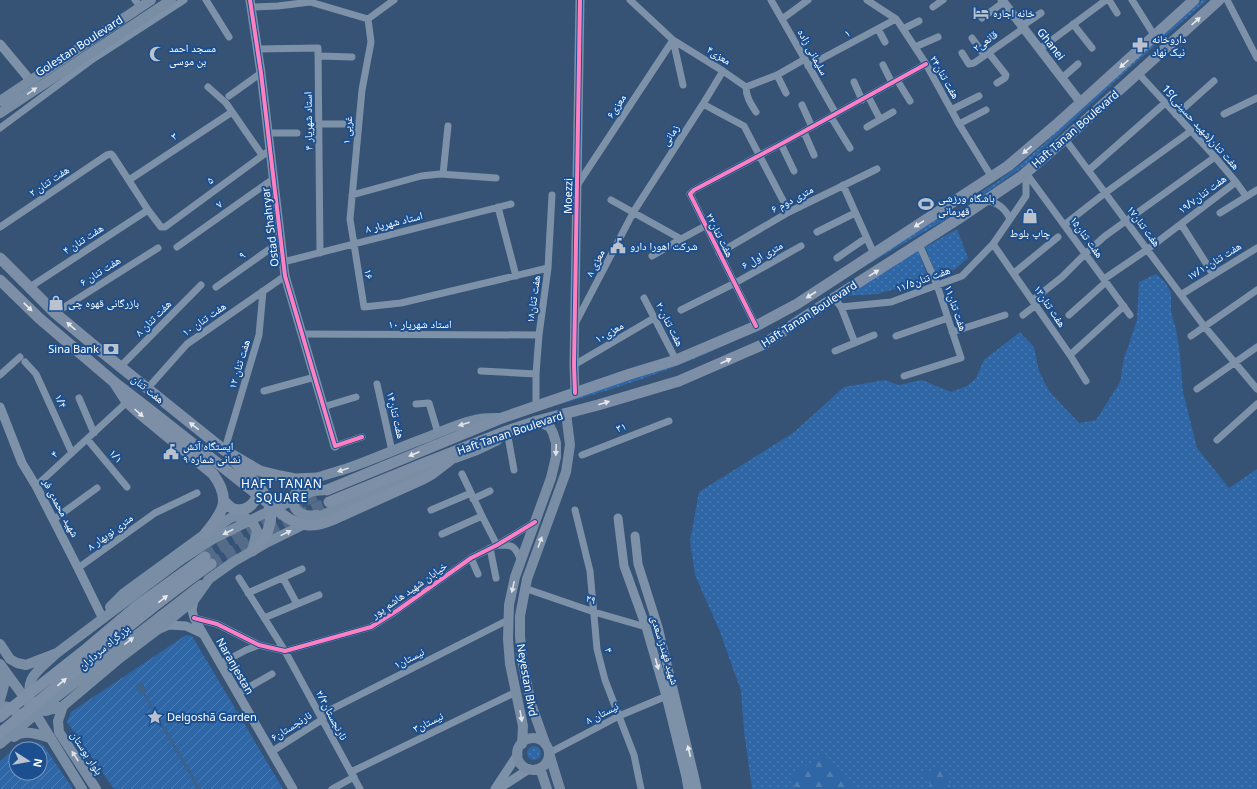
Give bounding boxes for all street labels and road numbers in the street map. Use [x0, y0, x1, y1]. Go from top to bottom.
street label: Golestan Boulevard [32, 12, 125, 79]
street label: ۱ [841, 25, 852, 40]
street label: Ghanei [1034, 25, 1069, 63]
street label: سلیمانی زاده [795, 26, 832, 78]
street label: ۲قانعی [969, 26, 1001, 55]
street label: ۴معزی [704, 41, 734, 68]
street label: هفت تنان۲۴ [927, 52, 964, 102]
street label: 19هفت تنان(شهید حسینی) [1159, 81, 1244, 173]
street label: Haft Tanan Boulevard [1028, 86, 1122, 171]
street label: ۶معزی [602, 91, 629, 121]
street label: استاد شهریار ۴ [299, 92, 316, 150]
street label: ۱ غربی [338, 115, 355, 145]
street label: زمانی [657, 121, 682, 148]
street label: ۳ [168, 128, 180, 143]
street label: هفت تنان ۲ [26, 161, 72, 200]
street label: ۱۹/۷هفت تنان [1174, 170, 1229, 217]
street label: ۵ [203, 172, 216, 187]
street label: Moezzi [560, 178, 575, 214]
street label: ۶ متری دوم [768, 181, 816, 216]
street label: Ostad Shahryar [257, 186, 282, 268]
street label: ۷ [212, 196, 225, 211]
street label: هفت تنان۱۷ [1124, 202, 1165, 250]
street label: استاد شهریار ۸ [364, 207, 424, 236]
street label: ۲۲هفت تنان [703, 210, 738, 260]
street label: هفت تنان۱۵ [1067, 213, 1108, 261]
street label: هفت تنان ۴ [59, 220, 106, 257]
street label: ۶ متری اول [738, 237, 785, 272]
street label: ۱۷/۱۰هفت تنان [1184, 238, 1244, 283]
street label: ۹ [235, 247, 248, 262]
street label: معزی ۸ [581, 247, 608, 279]
street label: هفت تنان ۶ [76, 252, 123, 289]
street label: ۱۱/۵هفت تنان [894, 262, 952, 295]
street label: ۱۶ [361, 268, 378, 280]
street label: هفت تنان۱۸ [522, 274, 543, 324]
street label: Haft Tanan Boulevard [758, 277, 859, 350]
street label: ۱۳هفت تنان [1031, 282, 1070, 330]
street label: هفت تنان۱۱ [942, 283, 971, 333]
street label: هفت تنان ۸ [131, 296, 174, 339]
street label: هفت تنان ۱۰ [179, 298, 229, 339]
street label: هفت تنان۲۰ [653, 299, 688, 349]
street label: استاد شهریار ۱۰ [388, 316, 452, 331]
street label: ۱۰معزی [592, 317, 626, 346]
street label: هفت تنان ۱۲ [224, 337, 253, 390]
street label: هفت تنان [129, 371, 168, 407]
street label: هفت تنان۱۴ [384, 390, 409, 440]
street label: ۱/۴ [52, 391, 71, 410]
street label: Haft Tanan Boulevard [455, 407, 565, 458]
street label: ۳۱ [614, 418, 628, 435]
street label: ۴ [47, 446, 61, 461]
street label: ۱/۱ [106, 446, 127, 466]
street label: شهید محمدی فر [39, 475, 83, 540]
street label: ۸ متری نوبهار [84, 510, 136, 553]
street label: خیابان شهید هاشم پور [367, 558, 450, 623]
street label: ۲۹ [584, 590, 598, 607]
street label: شهید فهندژ سعدی [648, 613, 683, 686]
street label: بزرگراه سرداران [75, 621, 133, 673]
street label: Naranjestan [213, 635, 258, 697]
street label: Neyestan Blvd [514, 642, 541, 717]
street label: ۱نیستان [391, 644, 427, 672]
street label: ۴ [602, 646, 617, 654]
street label: ۲/۳نارنجستان [313, 687, 352, 743]
street label: نیستان ۸ [583, 698, 621, 727]
street label: ۶نارنجستان [267, 707, 314, 744]
street label: ۳نیستان [410, 708, 446, 735]
street label: بلوار بوستان [68, 728, 107, 777]

